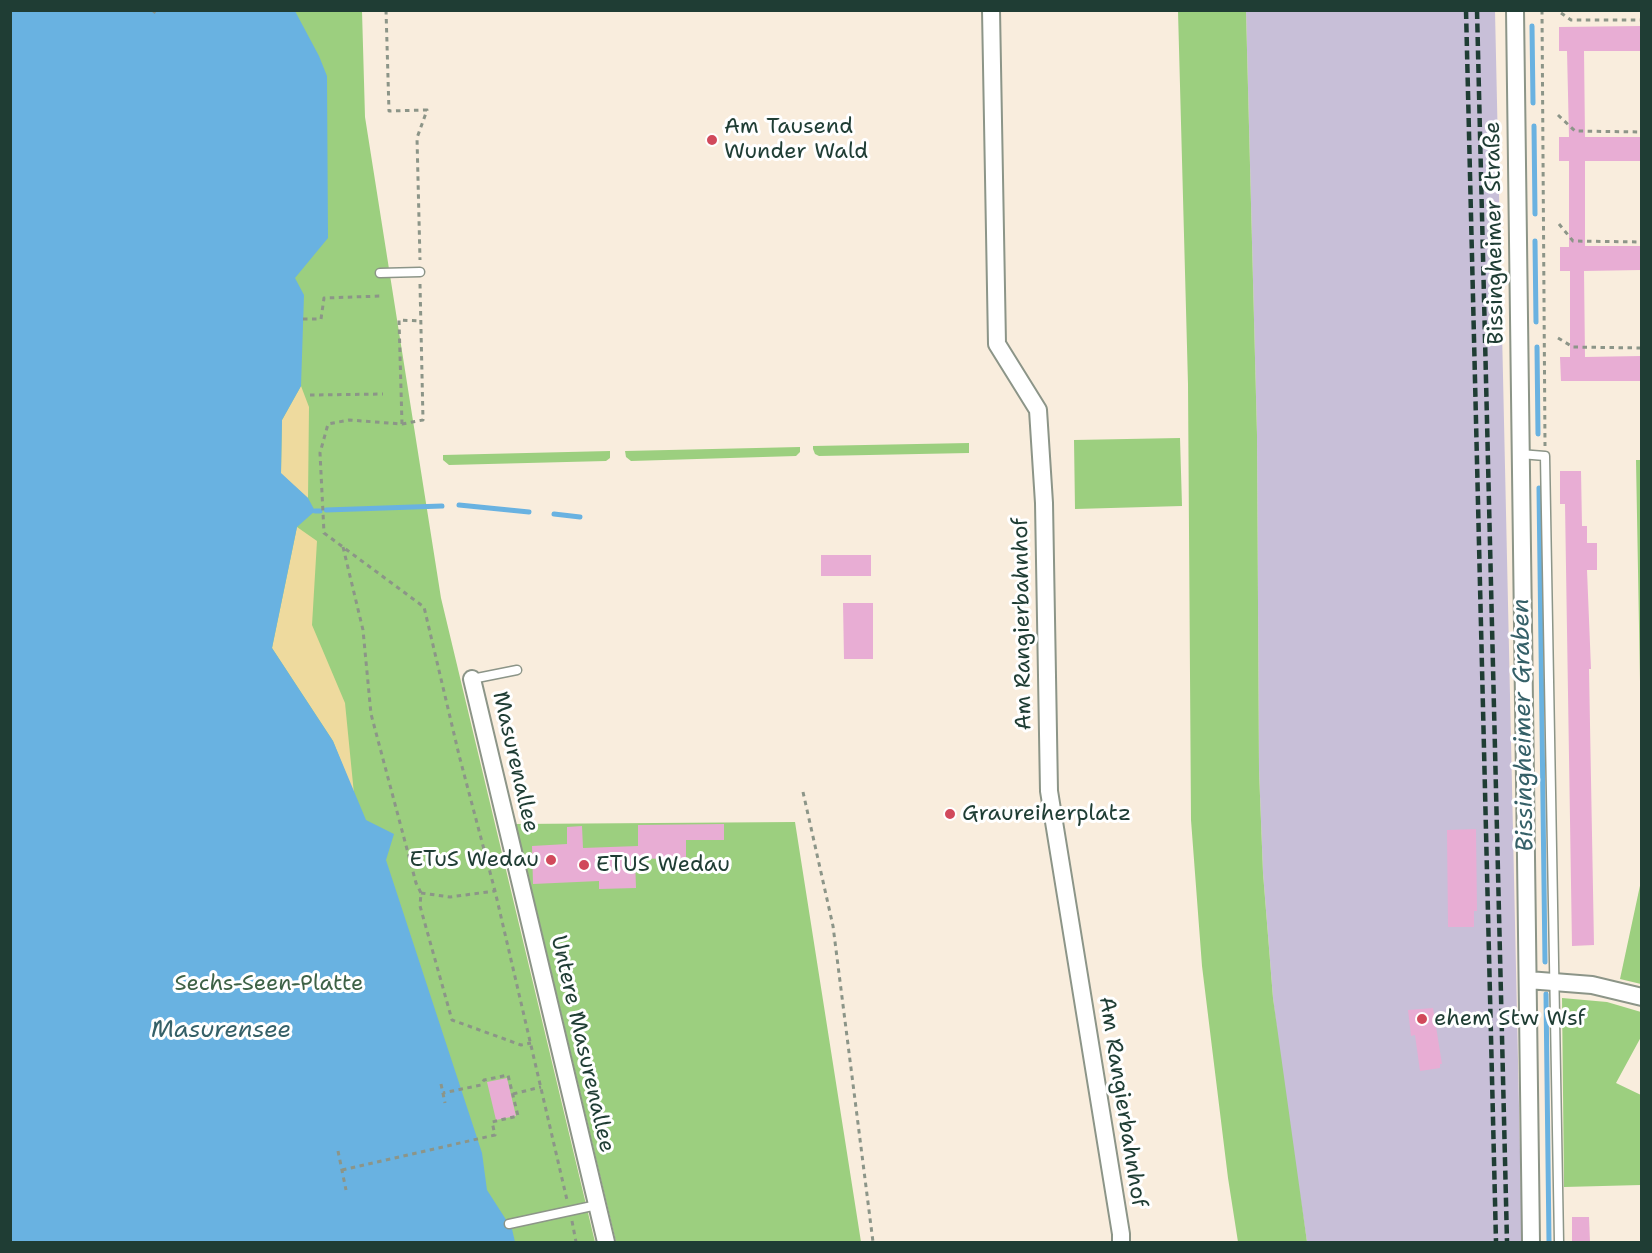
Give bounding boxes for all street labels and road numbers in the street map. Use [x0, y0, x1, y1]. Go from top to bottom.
street label: Bissingheimer Straße [1480, 121, 1510, 345]
street label: Am Rangierbahnhof [1008, 517, 1038, 731]
street label: Masurenallee [486, 689, 544, 835]
street label: Untere Masurenallee [544, 933, 620, 1155]
street label: Am Rangierbahnhof [1092, 995, 1152, 1209]

